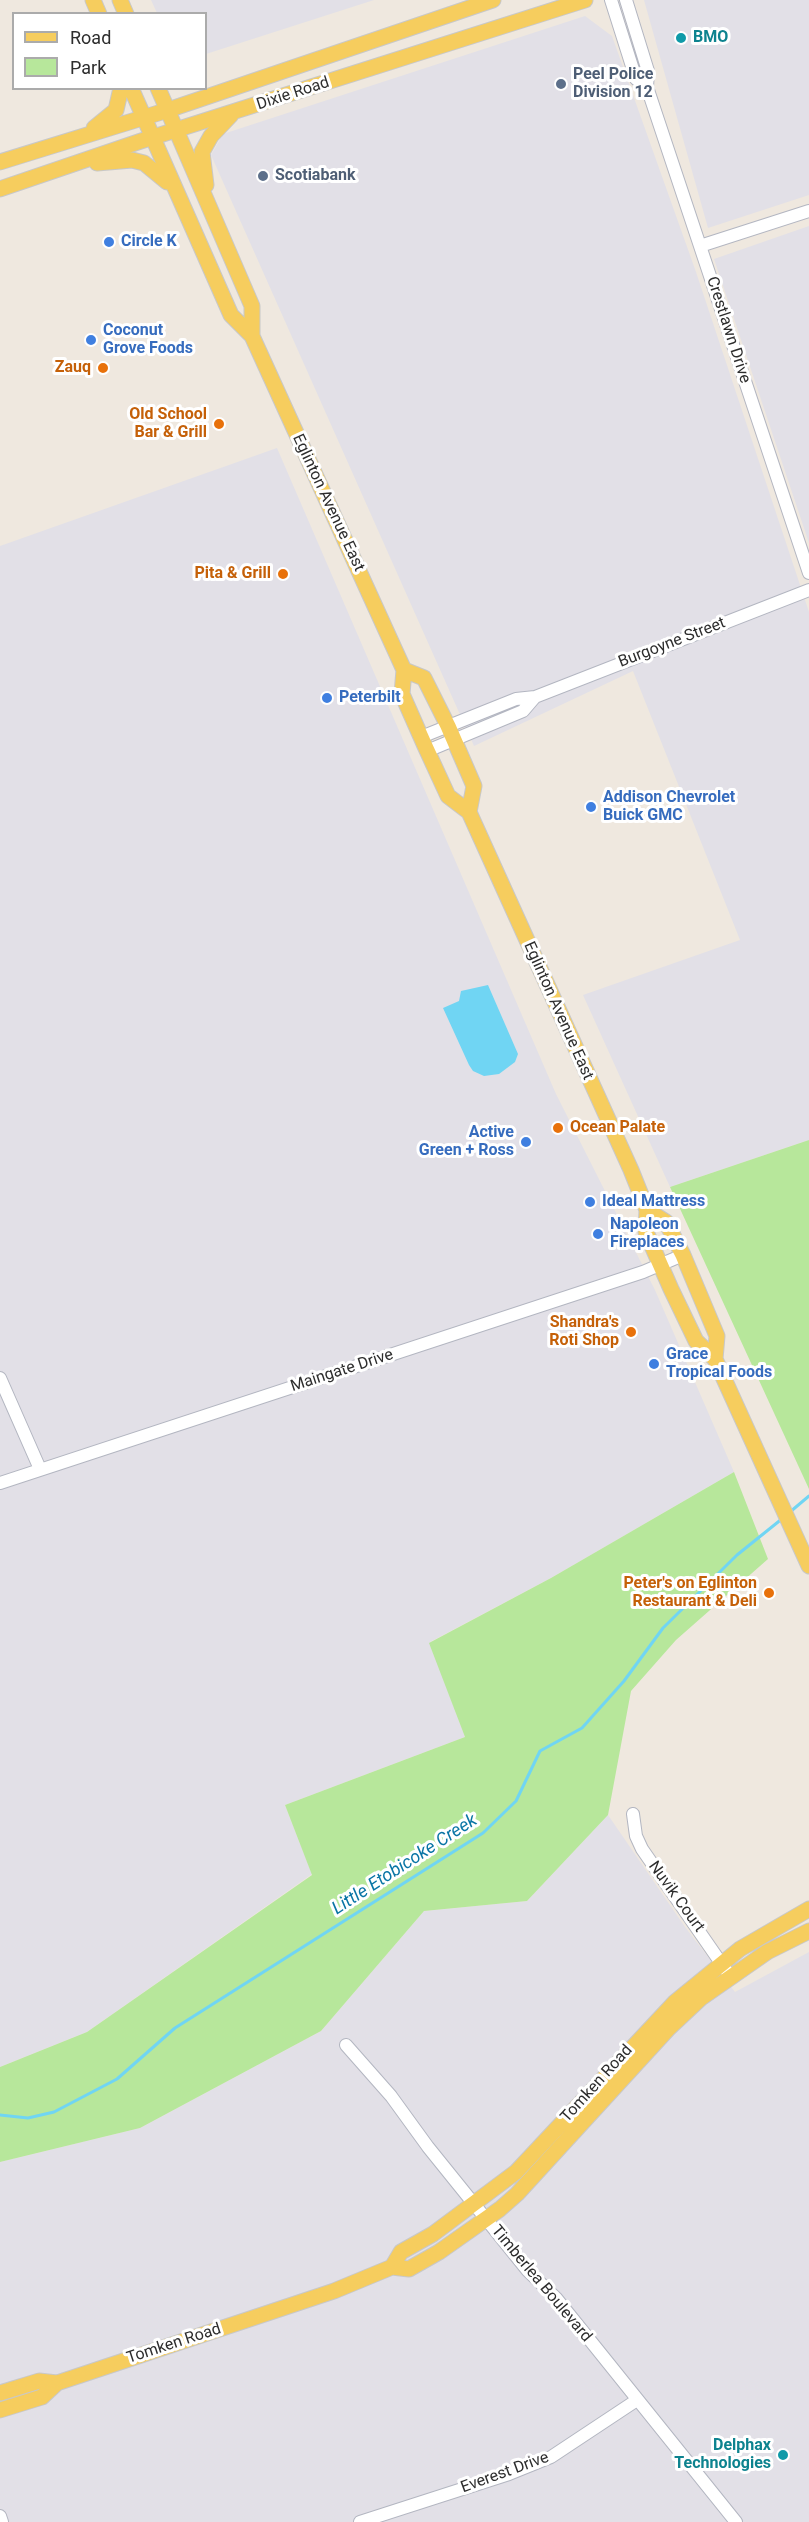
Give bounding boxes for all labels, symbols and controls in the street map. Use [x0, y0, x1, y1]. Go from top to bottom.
legend [12, 12, 207, 90]
text: Road [70, 27, 111, 48]
place label: BMO [693, 28, 728, 48]
marker: BMO [674, 31, 688, 45]
text: Park [70, 57, 106, 78]
place label: Peel Police Division 12 [573, 65, 653, 103]
street label: Dixie Road [254, 73, 332, 115]
marker: Peel Police Division 12 [554, 77, 568, 91]
place label: Scotiabank [275, 166, 356, 186]
marker: Scotiabank [256, 169, 270, 183]
place label: Circle K [121, 232, 177, 252]
marker: Circle K [102, 235, 116, 249]
street label: Crestlawn Drive [702, 274, 754, 386]
place label: Coconut Grove Foods [103, 321, 193, 359]
marker: Coconut Grove Foods [84, 333, 98, 347]
place label: Zauq [55, 358, 91, 378]
marker: Zauq [96, 361, 110, 375]
place label: Old School Bar & Grill [129, 405, 207, 443]
marker: Old School Bar & Grill [212, 417, 226, 431]
street label: Eglinton Avenue East [288, 431, 368, 575]
place label: Pita & Grill [195, 564, 271, 584]
marker: Pita & Grill [276, 567, 290, 581]
street label: Burgoyne Street [616, 614, 728, 672]
place label: Peterbilt [339, 688, 401, 708]
marker: Peterbilt [320, 691, 334, 705]
place label: Addison Chevrolet Buick GMC [603, 788, 735, 826]
marker: Addison Chevrolet Buick GMC [584, 800, 598, 814]
street label: Eglinton Avenue East [519, 939, 597, 1083]
place label: Ocean Palate [570, 1118, 665, 1138]
marker: Ocean Palate [551, 1121, 565, 1135]
place label: Active Green + Ross [419, 1123, 514, 1161]
marker: Active Green + Ross [519, 1135, 533, 1149]
place label: Ideal Mattress [602, 1192, 705, 1212]
marker: Ideal Mattress [583, 1195, 597, 1209]
place label: Napoleon Fireplaces [610, 1215, 684, 1253]
marker: Napoleon Fireplaces [591, 1227, 605, 1241]
place label: Shandra's Roti Shop [549, 1313, 619, 1351]
marker: Shandra's Roti Shop [624, 1325, 638, 1339]
street label: Maingate Drive [288, 1345, 396, 1397]
place label: Grace Tropical Foods [666, 1345, 772, 1383]
marker: Grace Tropical Foods [647, 1357, 661, 1371]
place label: Peter's on Eglinton Restaurant & Deli [623, 1574, 757, 1612]
marker: Peter's on Eglinton Restaurant & Deli [762, 1586, 776, 1600]
water label: Little Etobicoke Creek [329, 1810, 481, 1920]
street label: Nuvik Court [644, 1858, 708, 1936]
street label: Tomken Road [557, 2041, 637, 2127]
street label: Timberlea Boulevard [487, 2222, 595, 2346]
street label: Tomken Road [124, 2320, 224, 2368]
place label: Delphax Technologies [674, 2436, 771, 2474]
street label: Everest Drive [458, 2448, 552, 2498]
marker: Delphax Technologies [776, 2448, 790, 2462]

